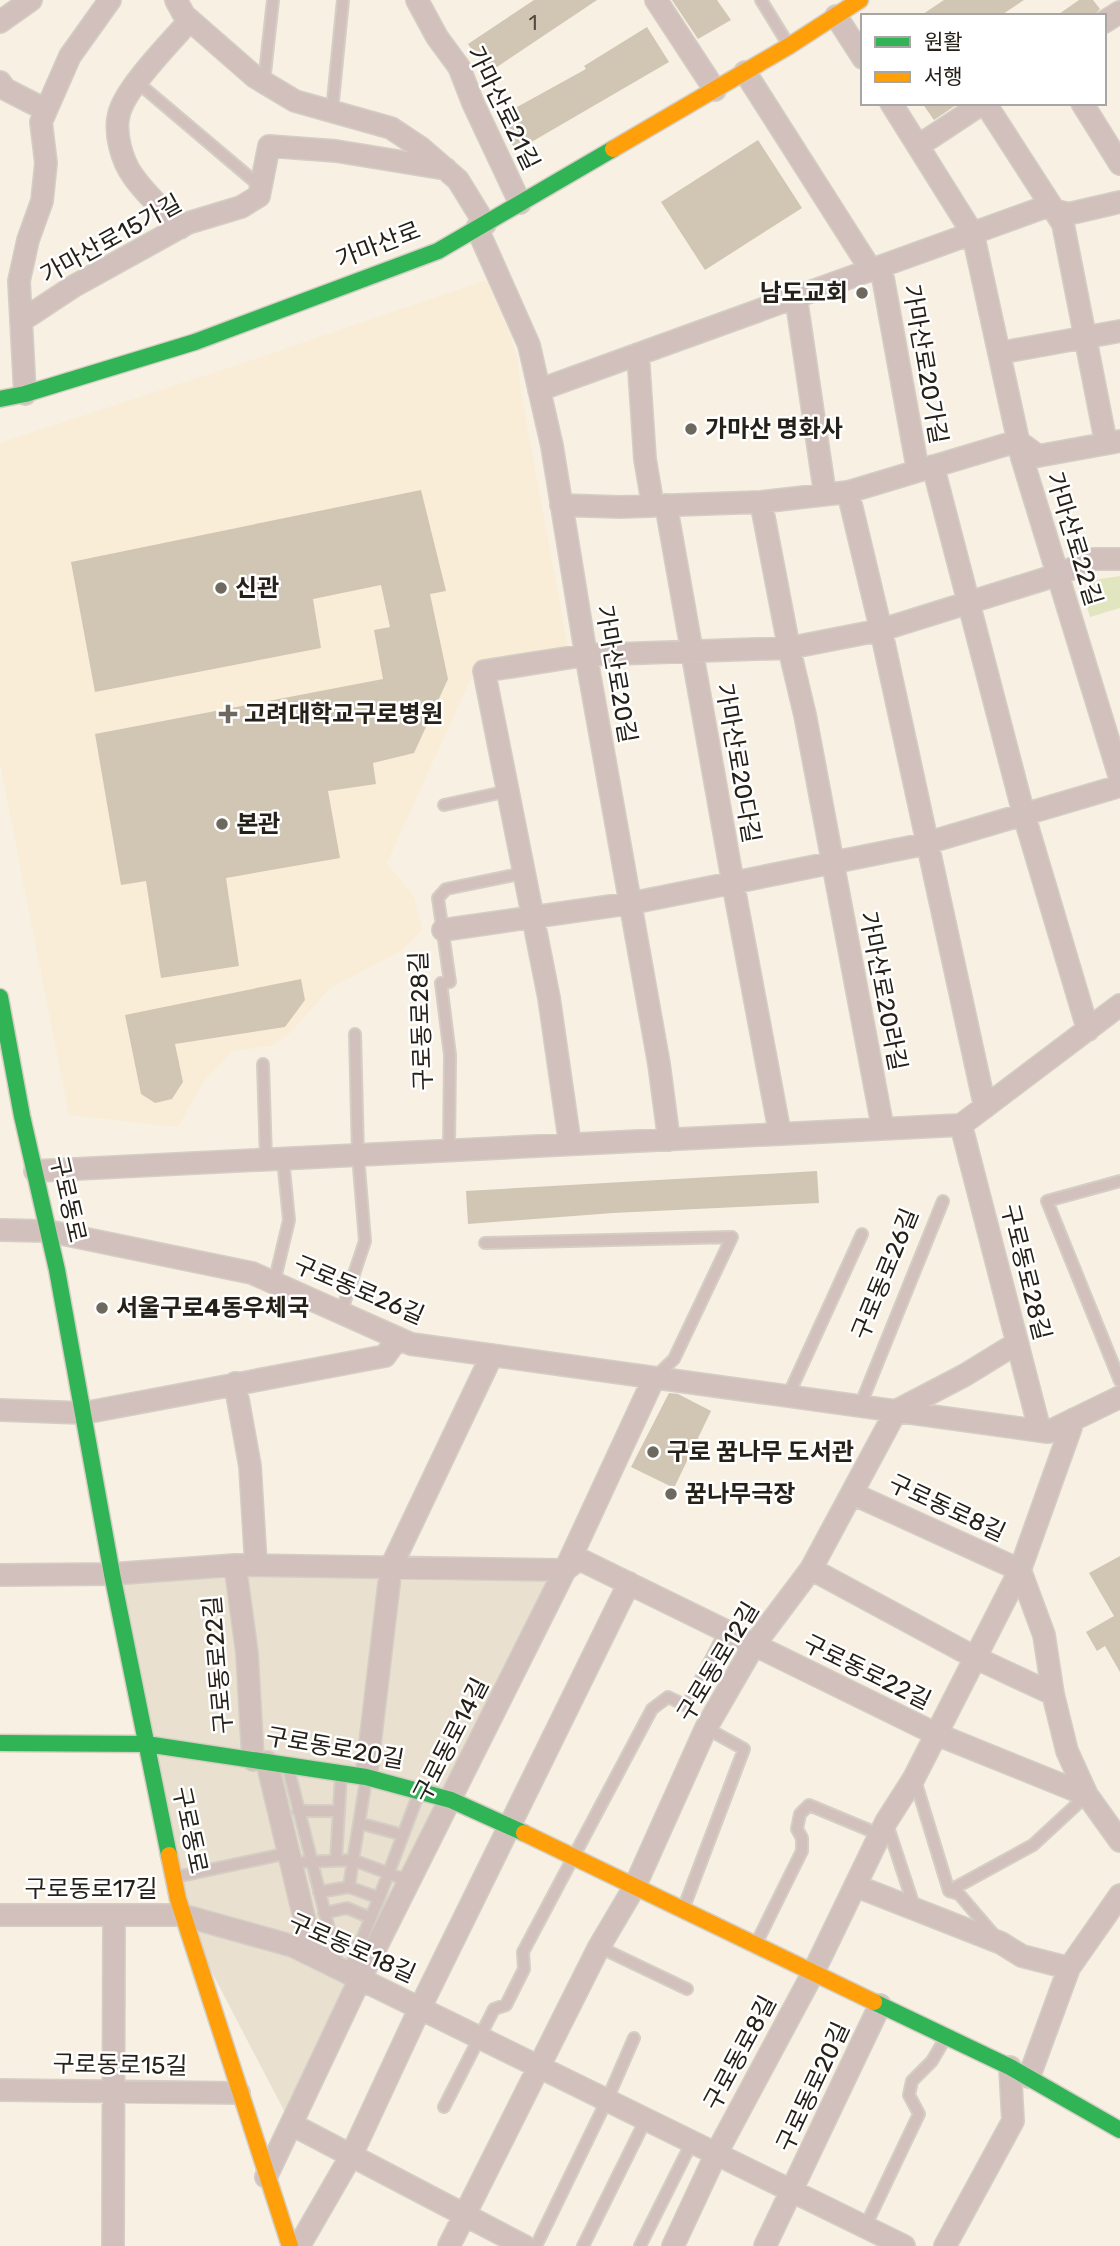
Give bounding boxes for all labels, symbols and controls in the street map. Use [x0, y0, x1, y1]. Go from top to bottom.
house number: 1 [529, 10, 538, 35]
legend [861, 14, 1106, 105]
text: 원활 [924, 29, 963, 54]
street label: 가마산로21길 [461, 41, 545, 175]
text: 서행 [924, 64, 963, 89]
street label: 가마산로15가길 [36, 189, 186, 289]
street label: 가마산로 [332, 216, 424, 274]
place label: 남도교회 [760, 279, 848, 307]
street label: 가마산로20가길 [897, 282, 953, 446]
marker: 남도교회 [854, 285, 870, 301]
place label: 가마산 명화사 [705, 415, 843, 443]
marker: 가마산 명화사 [683, 421, 699, 437]
street label: 가마산로22길 [1040, 469, 1108, 609]
place label: 신관 [235, 574, 279, 602]
marker: 신관 [213, 580, 229, 596]
street label: 가마산로20길 [590, 603, 642, 745]
street label: 가마산로20다길 [710, 681, 766, 845]
place label: 고려대학교구로병원 [244, 700, 443, 728]
marker: 고려대학교구로병원 [218, 704, 238, 724]
place label: 본관 [236, 810, 280, 838]
marker: 본관 [214, 816, 230, 832]
street label: 가마산로20라길 [854, 909, 912, 1073]
street label: 구로동로28길 [405, 951, 437, 1091]
street label: 구로동로 [44, 1153, 92, 1245]
street label: 구로동로28길 [996, 1201, 1056, 1343]
street label: 구로동로26길 [846, 1204, 924, 1344]
street label: 구로동로26길 [290, 1250, 428, 1330]
place label: 서울구로4동우체국 [116, 1294, 309, 1322]
marker: 서울구로4동우체국 [94, 1300, 110, 1316]
place label: 구로 꿈나무 도서관 [667, 1438, 854, 1466]
marker: 구로 꿈나무 도서관 [645, 1444, 661, 1460]
street label: 구로동로8길 [884, 1469, 1010, 1547]
place label: 꿈나무극장 [685, 1480, 795, 1508]
marker: 꿈나무극장 [663, 1486, 679, 1502]
street label: 구로동로22길 [198, 1595, 238, 1735]
street label: 구로동로12길 [671, 1597, 765, 1727]
street label: 구로동로22길 [799, 1629, 935, 1715]
street label: 구로동로14길 [408, 1673, 494, 1807]
street label: 구로동로20길 [264, 1722, 406, 1774]
street label: 구로동로 [167, 1784, 213, 1876]
street label: 구로동로17길 [25, 1875, 157, 1903]
street label: 구로동로18길 [284, 1908, 420, 1988]
street label: 구로동로8길 [698, 1991, 782, 2115]
street label: 구로동로20길 [771, 2018, 855, 2156]
street label: 구로동로15길 [52, 2050, 188, 2080]

